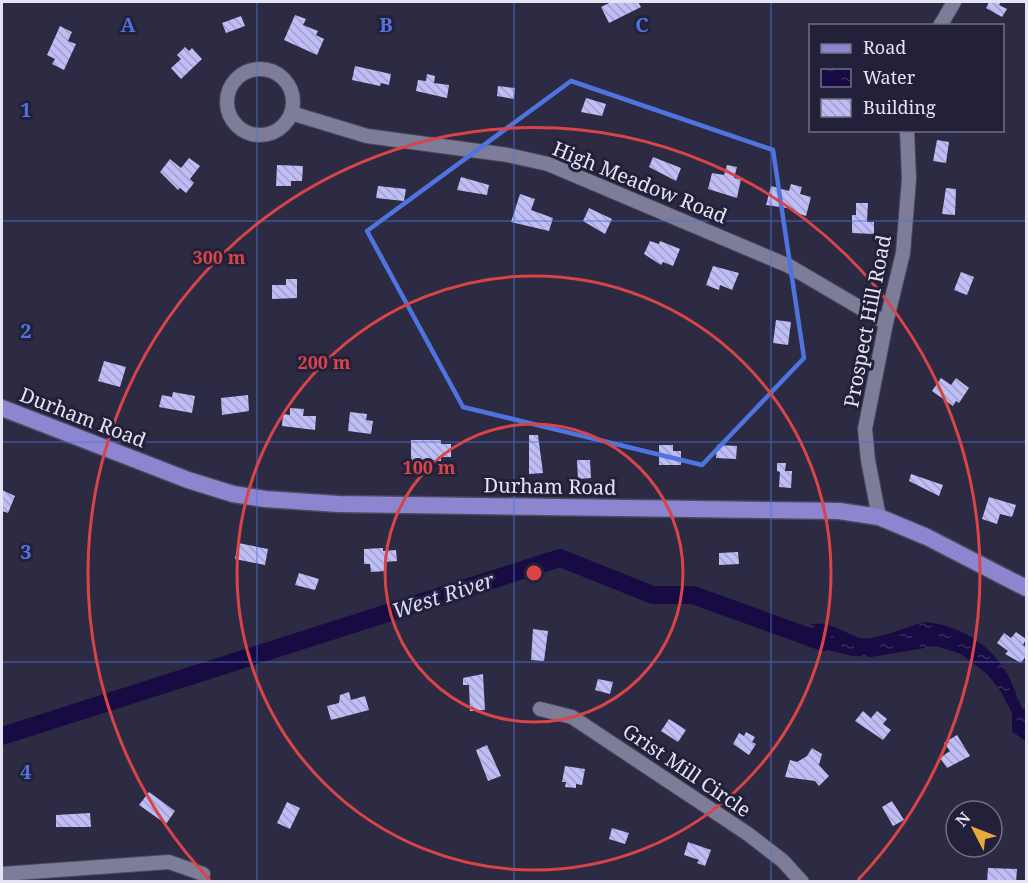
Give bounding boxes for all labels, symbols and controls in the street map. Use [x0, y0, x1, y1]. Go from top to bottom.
text: A [120, 11, 136, 38]
text: B [379, 11, 393, 38]
text: C [635, 11, 649, 38]
legend [809, 24, 1004, 132]
text: Road [863, 35, 906, 59]
text: Water [863, 65, 916, 89]
text: Building [863, 95, 936, 119]
text: 1 [20, 96, 32, 123]
street label: High Meadow Road [549, 135, 731, 229]
street label: Prospect Hill Road [837, 232, 897, 410]
text: 300 m [193, 245, 246, 269]
text: 2 [20, 317, 32, 344]
text: 200 m [298, 350, 351, 374]
street label: Durham Road [16, 381, 150, 453]
text: 100 m [403, 455, 456, 479]
street label: Durham Road [483, 471, 617, 501]
text: 3 [20, 538, 32, 565]
centre of rings [524, 563, 544, 583]
water label: West River [388, 565, 498, 625]
street label: Grist Mill Circle [618, 717, 756, 823]
text: 4 [20, 758, 32, 785]
north arrow [944, 799, 1004, 859]
text: N [950, 807, 976, 831]

